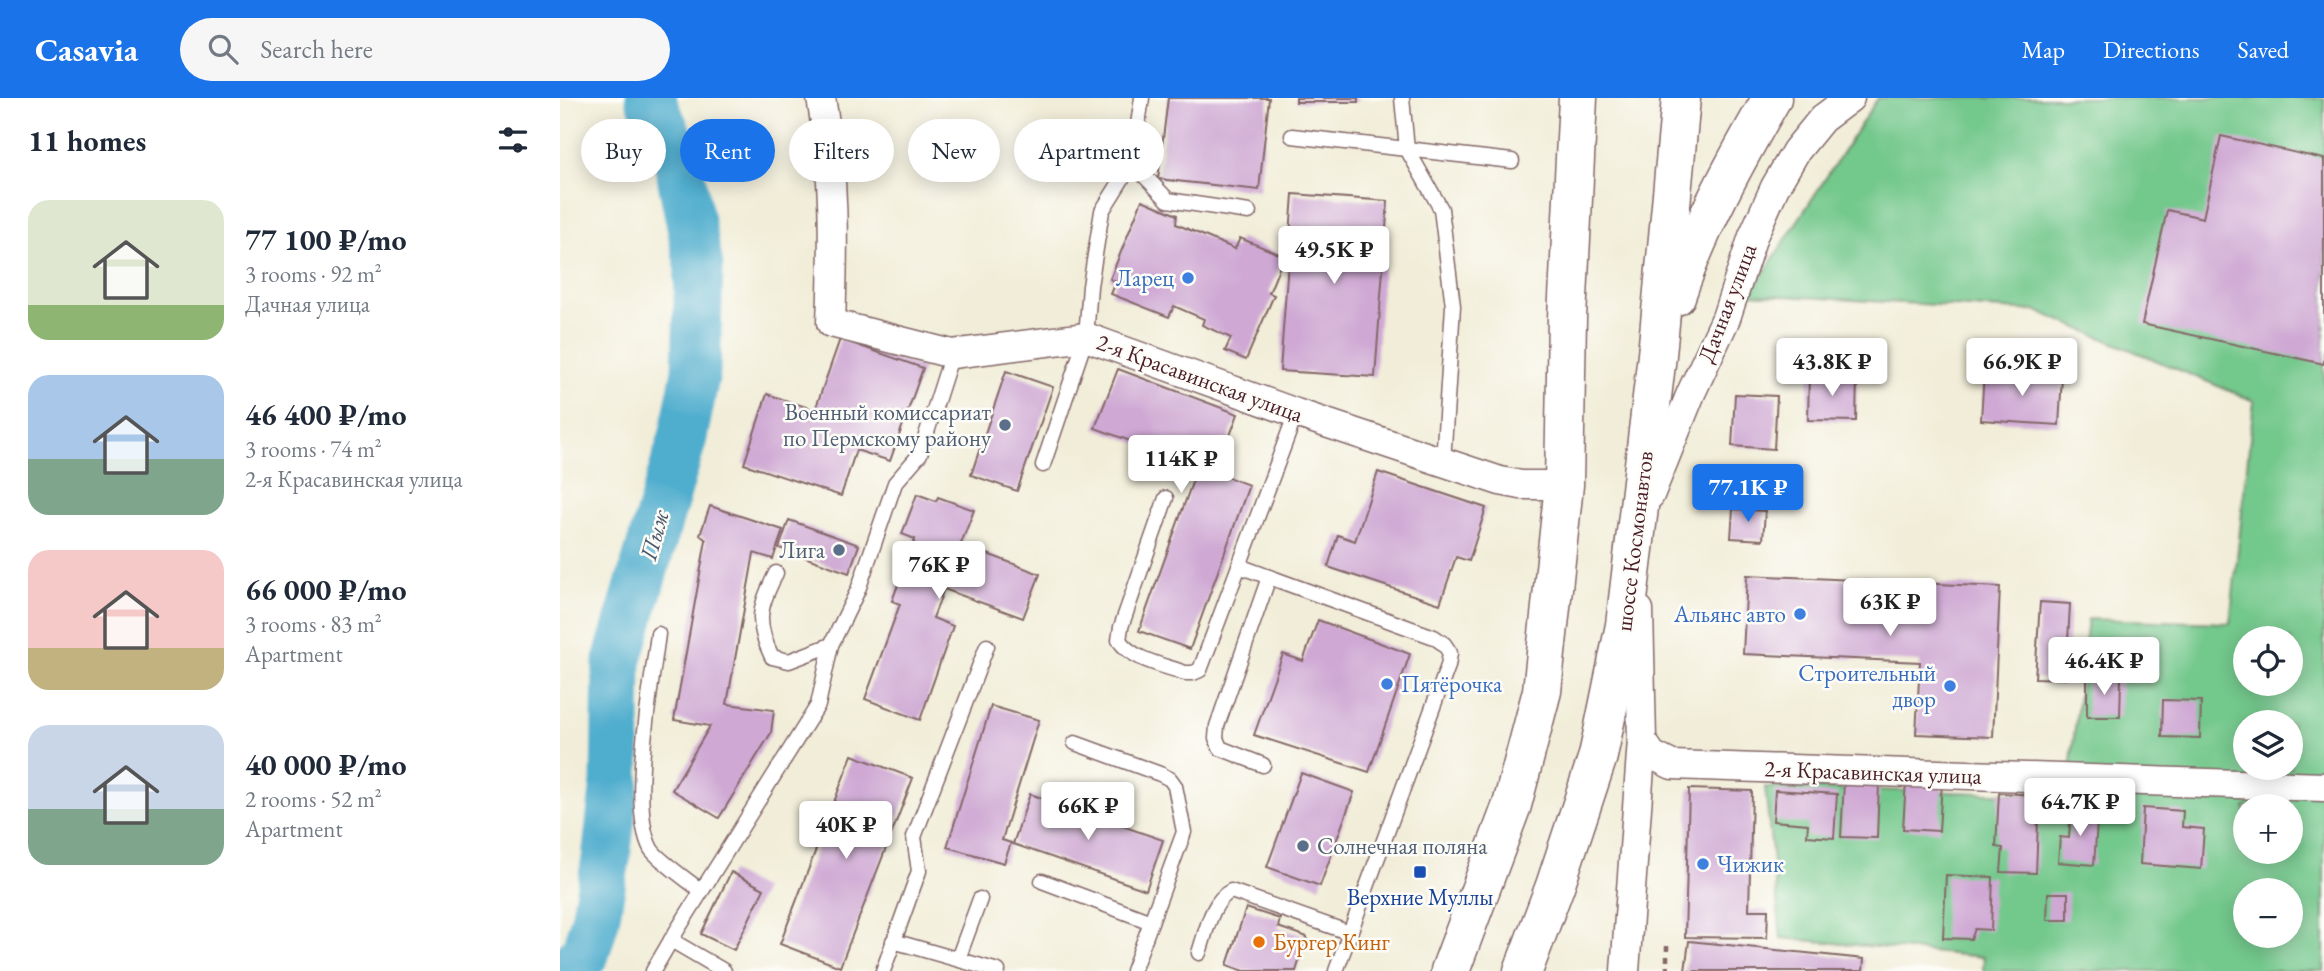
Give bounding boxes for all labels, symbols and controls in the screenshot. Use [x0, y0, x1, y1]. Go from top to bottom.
search box [180, 18, 670, 81]
text: Casavia [35, 28, 138, 71]
icon: search [204, 30, 242, 68]
text: Search here [260, 32, 373, 66]
text: Map [2022, 34, 2065, 65]
text: Directions [2103, 34, 2200, 65]
text: Saved [2238, 34, 2289, 65]
chip: Buy [581, 119, 666, 182]
chip: Rent [680, 119, 775, 182]
chip: Filters [789, 119, 894, 182]
chip: New [908, 119, 1000, 182]
chip: Apartment [1014, 119, 1164, 182]
text: 11 homes [28, 121, 146, 160]
icon: filters [494, 121, 532, 159]
text: 77 100 ₽/mo [245, 220, 407, 259]
pin: 49.5K ₽ [1269, 226, 1399, 286]
icon: home [84, 228, 168, 312]
text: 49.5K ₽ [1294, 234, 1374, 264]
street label: Дачная улица [1691, 239, 1764, 367]
text: 3 rooms · 92 m² [245, 259, 382, 289]
place label: Ларец [1116, 263, 1174, 293]
marker: Ларец [1180, 270, 1196, 286]
text: Дачная улица [245, 289, 370, 319]
street label: 2-я Красавинская улица [1093, 327, 1308, 430]
pin: 43.8K ₽ [1767, 338, 1897, 398]
pin: 66.9K ₽ [1957, 338, 2087, 398]
text: 43.8K ₽ [1792, 346, 1872, 376]
text: 66.9K ₽ [1982, 346, 2062, 376]
text: 46 400 ₽/mo [245, 395, 407, 434]
place label: Военный комиссариат по Пермскому району [783, 397, 992, 453]
icon: home [84, 403, 168, 487]
marker: Военный комиссариат по Пермскому району [997, 417, 1013, 433]
text: 3 rooms · 74 m² [245, 434, 382, 464]
pin: 114K ₽ [1124, 436, 1238, 495]
text: 114K ₽ [1144, 443, 1218, 473]
street label: шоссе Космонавтов [1608, 449, 1660, 633]
text: 2-я Красавинская улица [245, 464, 463, 494]
pin: 77.1K ₽ [1683, 464, 1813, 524]
text: 77.1K ₽ [1708, 472, 1788, 502]
water label: Пыж [632, 506, 676, 565]
place label: Лига [779, 535, 826, 565]
marker: Лига [831, 542, 847, 558]
pin: 76K ₽ [890, 542, 988, 601]
text: 76K ₽ [908, 549, 970, 579]
text: 66 000 ₽/mo [245, 570, 407, 609]
icon: home [84, 578, 168, 662]
pin: 63K ₽ [1841, 578, 1939, 638]
text: 63K ₽ [1859, 586, 1921, 616]
place label: Альянс авто [1673, 599, 1786, 629]
marker: Альянс авто [1792, 606, 1808, 622]
text: 3 rooms · 83 m² [245, 609, 382, 639]
map controls [2233, 626, 2303, 948]
button: locate [2233, 626, 2303, 696]
pin: 46.4K ₽ [2039, 638, 2169, 697]
text: Apartment [245, 639, 343, 669]
text: 46.4K ₽ [2064, 645, 2144, 675]
place label: Строительный двор [1798, 658, 1936, 714]
place label: Пятёрочка [1401, 669, 1503, 699]
marker: Пятёрочка [1379, 676, 1395, 692]
marker: Строительный двор [1942, 678, 1958, 694]
button: layers [2233, 710, 2303, 780]
text: 40 000 ₽/mo [245, 745, 407, 784]
icon: home [84, 753, 168, 837]
street label: 2-я Красавинская улица [1764, 753, 1983, 791]
pin: 64.7K ₽ [2015, 778, 2145, 838]
pin: 66K ₽ [1039, 782, 1137, 842]
text: 2 rooms · 52 m² [245, 784, 382, 814]
text: 64.7K ₽ [2040, 786, 2120, 816]
text: 66K ₽ [1057, 790, 1119, 820]
button: + [2233, 794, 2303, 864]
pin: 40K ₽ [797, 802, 895, 861]
text: 40K ₽ [815, 809, 877, 839]
text: Apartment [245, 814, 343, 844]
place label: Солнечная поляна [1317, 831, 1488, 861]
marker: Солнечная поляна [1295, 838, 1311, 854]
place label: Чижик [1717, 849, 1784, 879]
marker: Чижик [1695, 856, 1711, 872]
marker: Верхние Муллы [1412, 864, 1428, 880]
button: − [2233, 878, 2303, 948]
place label: Верхние Муллы [1347, 882, 1493, 912]
place label: Бургер Кинг [1273, 927, 1390, 957]
marker: Бургер Кинг [1251, 934, 1267, 950]

